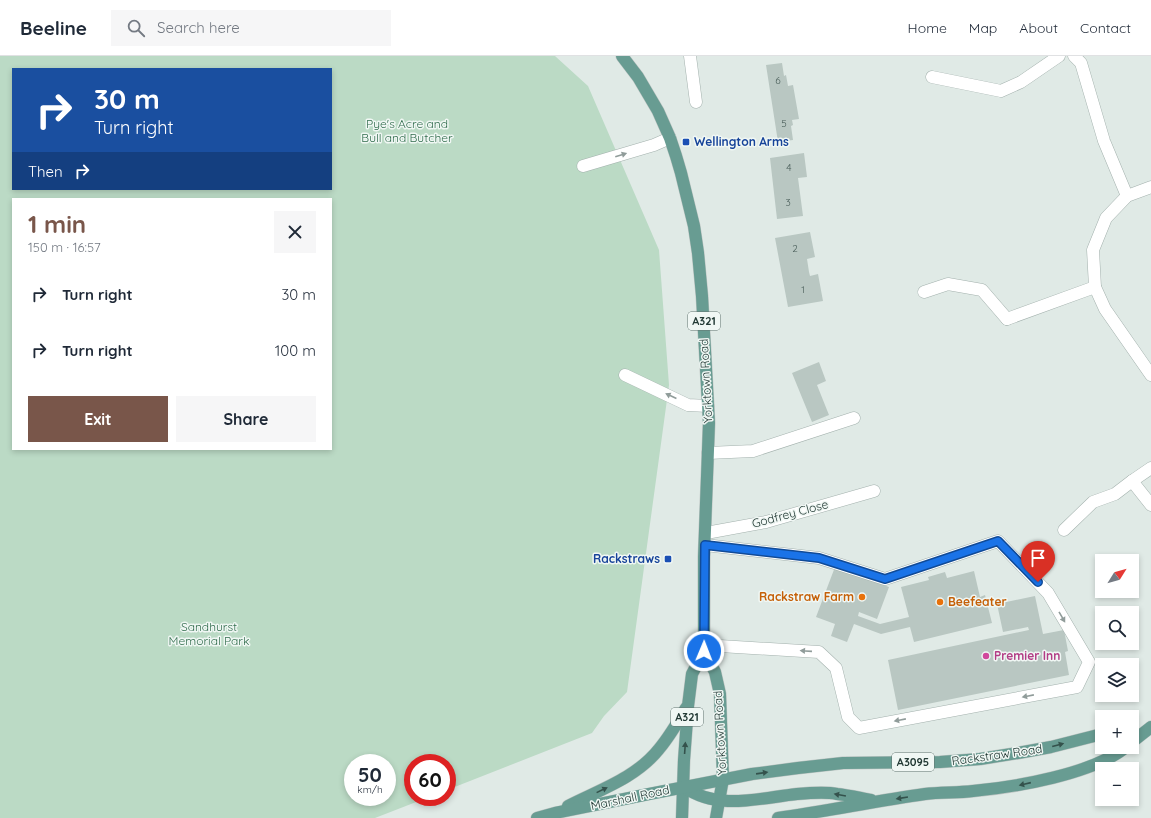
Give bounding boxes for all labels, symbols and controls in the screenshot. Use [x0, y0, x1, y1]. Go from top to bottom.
search box [111, 10, 391, 46]
text: Beeline [20, 16, 87, 40]
icon: search [125, 17, 147, 39]
text: Search here [157, 18, 240, 37]
text: Home [908, 19, 947, 37]
text: Map [969, 19, 997, 37]
text: About [1019, 19, 1058, 37]
text: Contact [1080, 19, 1131, 37]
house number: 6 [775, 74, 781, 87]
text: 30 m [94, 81, 160, 116]
icon: right [28, 84, 80, 136]
text: Turn right [94, 116, 174, 139]
park label: Pye's Acre and Bull and Butcher [361, 116, 453, 145]
house number: 5 [781, 117, 787, 130]
place label: Wellington Arms [694, 134, 789, 149]
marker: Wellington Arms [681, 137, 691, 147]
one-way arrow [615, 152, 627, 158]
icon: right [71, 160, 93, 182]
house number: 4 [786, 161, 792, 174]
text: Then [28, 162, 63, 181]
house number: 3 [785, 196, 791, 209]
text: 1 min [28, 209, 86, 239]
button: close [274, 211, 316, 253]
text: 150 m · 16:57 [28, 239, 101, 255]
house number: 2 [792, 242, 798, 255]
icon: right [28, 283, 50, 305]
house number: 1 [801, 283, 805, 296]
text: Turn right [62, 285, 133, 304]
text: 30 m [281, 285, 316, 304]
road number: A321 [688, 312, 720, 330]
street label: Yorktown Road [696, 338, 715, 424]
icon: right [28, 339, 50, 361]
text: Turn right [62, 341, 133, 360]
text: 100 m [275, 341, 316, 360]
one-way arrow [664, 393, 676, 399]
button: Exit [28, 396, 168, 442]
button: Share [176, 396, 316, 442]
street label: Godfrey Close [750, 496, 830, 531]
pin [1021, 541, 1055, 582]
icon: arrive [1027, 547, 1049, 569]
place label: Rackstraws [593, 551, 660, 566]
marker: Rackstraws [663, 554, 673, 564]
north arrow [1095, 554, 1139, 598]
map controls [1095, 554, 1139, 806]
place label: Rackstraw Farm [759, 589, 854, 604]
marker: Rackstraw Farm [857, 592, 867, 602]
place label: Beefeater [948, 594, 1007, 609]
marker: Beefeater [935, 597, 945, 607]
button: search [1095, 606, 1139, 650]
one-way arrow [1058, 612, 1066, 622]
park label: Sandhurst Memorial Park [169, 619, 249, 648]
position arrow [683, 630, 725, 672]
one-way arrow [800, 648, 812, 655]
place label: Premier Inn [994, 648, 1060, 663]
marker: Premier Inn [981, 651, 991, 661]
button: layers [1095, 658, 1139, 702]
street label: Yorktown Road [710, 690, 729, 776]
one-way arrow [1021, 694, 1034, 700]
road number: A321 [671, 708, 703, 726]
button: + [1095, 710, 1139, 754]
one-way arrow [894, 718, 906, 724]
one-way arrow [682, 741, 688, 754]
street label: Rackstraw Road [951, 741, 1043, 768]
one-way arrow [1051, 742, 1064, 748]
road number: A3095 [892, 753, 934, 771]
speed limit sign: 60 [404, 754, 456, 806]
text: 50 [358, 762, 382, 787]
button: − [1095, 762, 1139, 806]
one-way arrow [756, 770, 768, 776]
one-way arrow [1019, 781, 1031, 787]
street label: Marshall Road [589, 782, 671, 813]
text: km/h [357, 783, 383, 796]
one-way arrow [596, 787, 608, 793]
one-way arrow [834, 791, 847, 797]
one-way arrow [896, 795, 908, 801]

